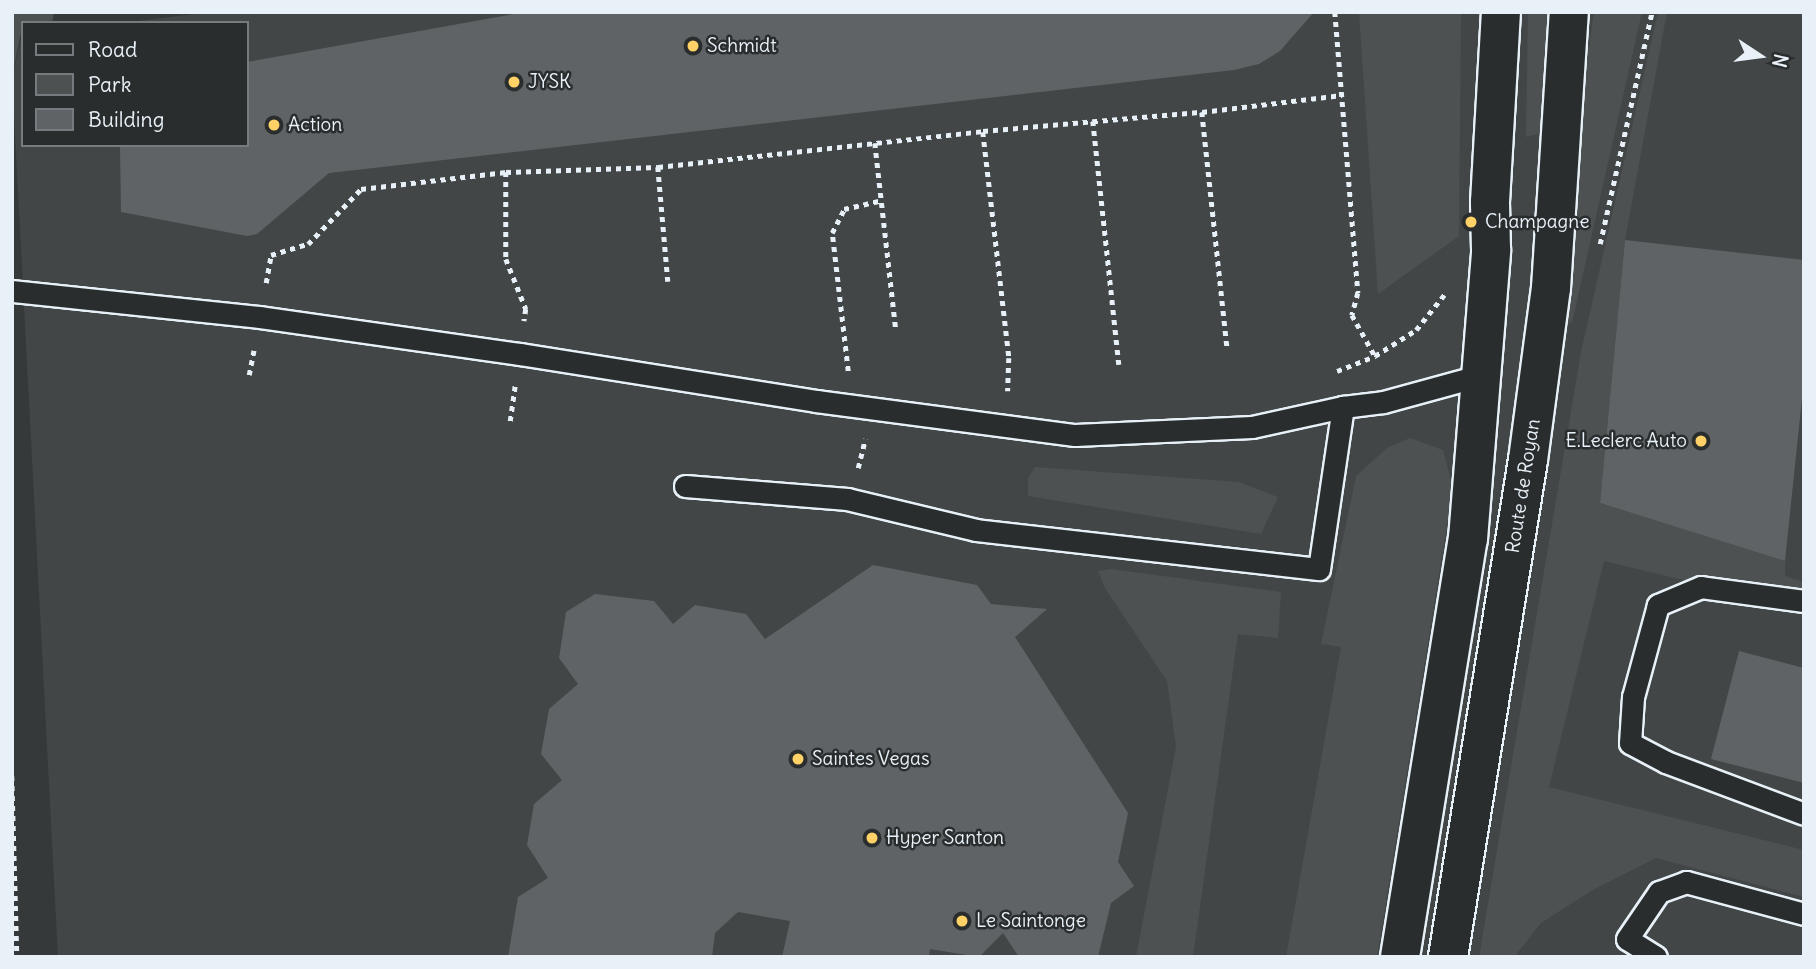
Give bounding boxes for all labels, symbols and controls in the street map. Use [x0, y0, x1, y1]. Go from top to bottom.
legend [21, 21, 248, 147]
north arrow [1725, 21, 1795, 91]
place label: Schmidt [707, 35, 777, 57]
text: Road [88, 36, 137, 63]
marker: Schmidt [685, 38, 701, 54]
text: N [1767, 52, 1794, 70]
text: Park [88, 71, 131, 98]
place label: JYSK [528, 71, 571, 93]
marker: JYSK [506, 74, 522, 90]
text: Building [88, 106, 164, 133]
place label: Action [288, 114, 342, 136]
marker: Action [266, 117, 282, 133]
place label: Champagne [1485, 211, 1589, 233]
marker: Champagne [1463, 214, 1479, 230]
street label: Route de Royan [1501, 417, 1545, 555]
place label: E.Leclerc Auto [1566, 430, 1687, 452]
marker: E.Leclerc Auto [1693, 433, 1709, 449]
place label: Saintes Vegas [812, 748, 930, 770]
marker: Saintes Vegas [790, 751, 806, 767]
place label: Hyper Santon [886, 827, 1004, 849]
marker: Hyper Santon [864, 830, 880, 846]
place label: Le Saintonge [976, 910, 1086, 932]
marker: Le Saintonge [954, 913, 970, 929]

